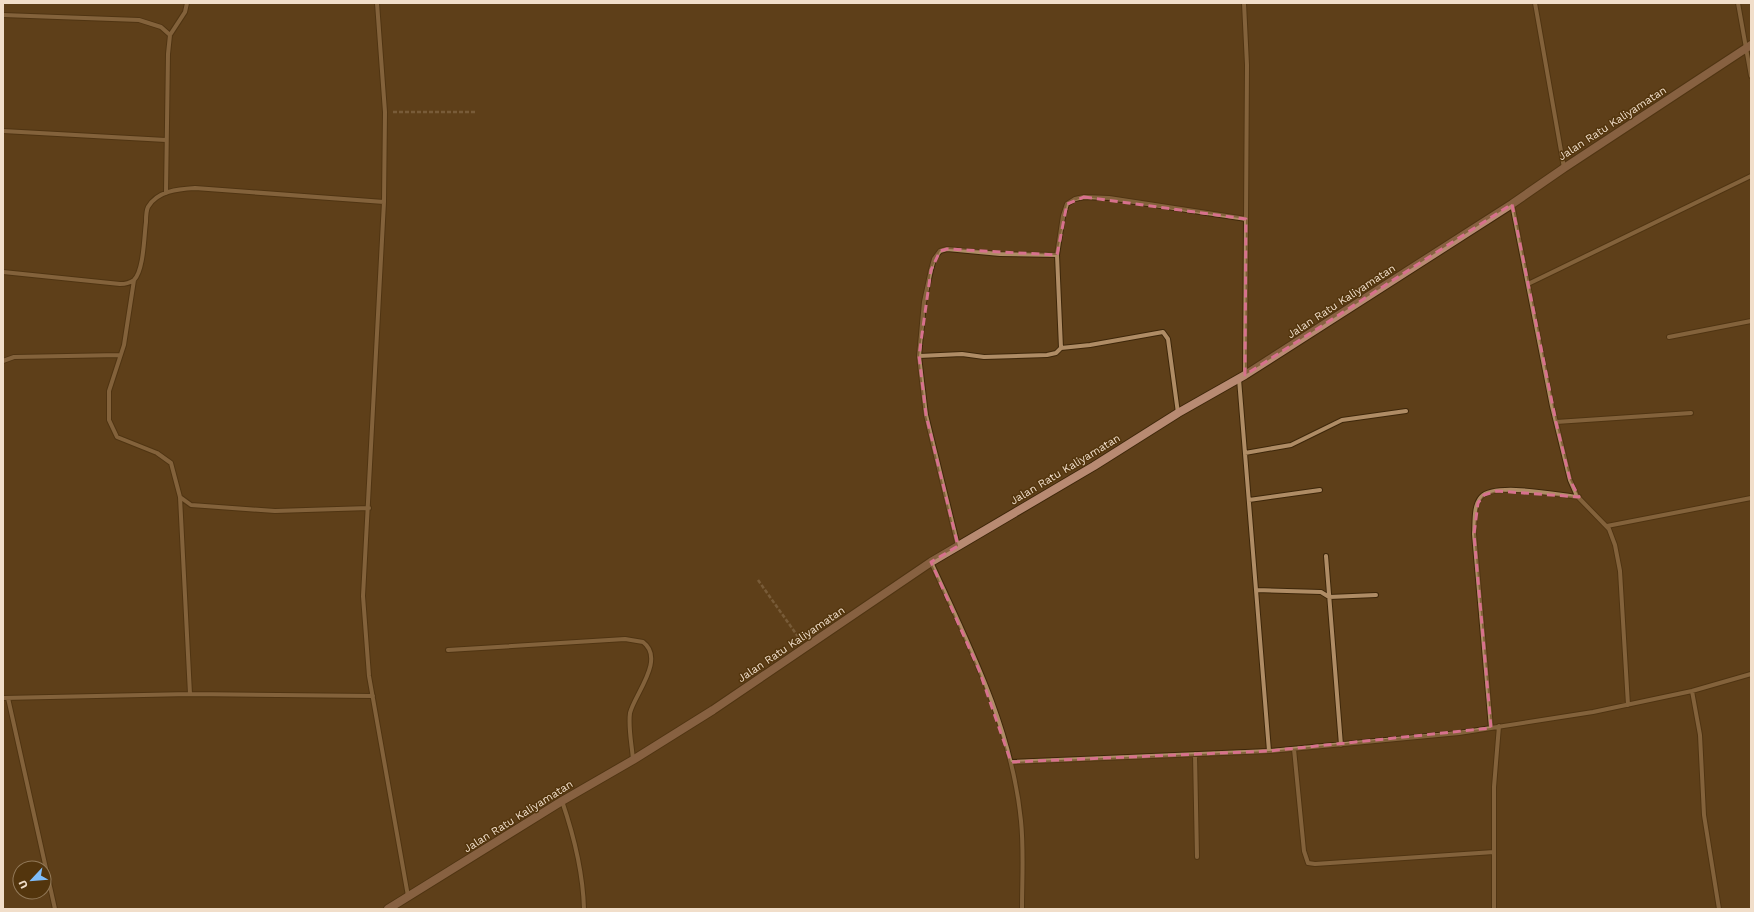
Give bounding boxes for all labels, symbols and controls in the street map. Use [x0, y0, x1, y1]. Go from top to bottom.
street label: Jalan Ratu Kaliyamatan [1556, 84, 1669, 163]
street label: Jalan Ratu Kaliyamatan [1285, 262, 1398, 341]
street label: Jalan Ratu Kaliyamatan [1008, 431, 1123, 508]
street label: Jalan Ratu Kaliyamatan [735, 604, 847, 685]
street label: Jalan Ratu Kaliyamatan [461, 777, 575, 855]
north arrow [12, 860, 52, 900]
text: U [16, 878, 31, 891]

